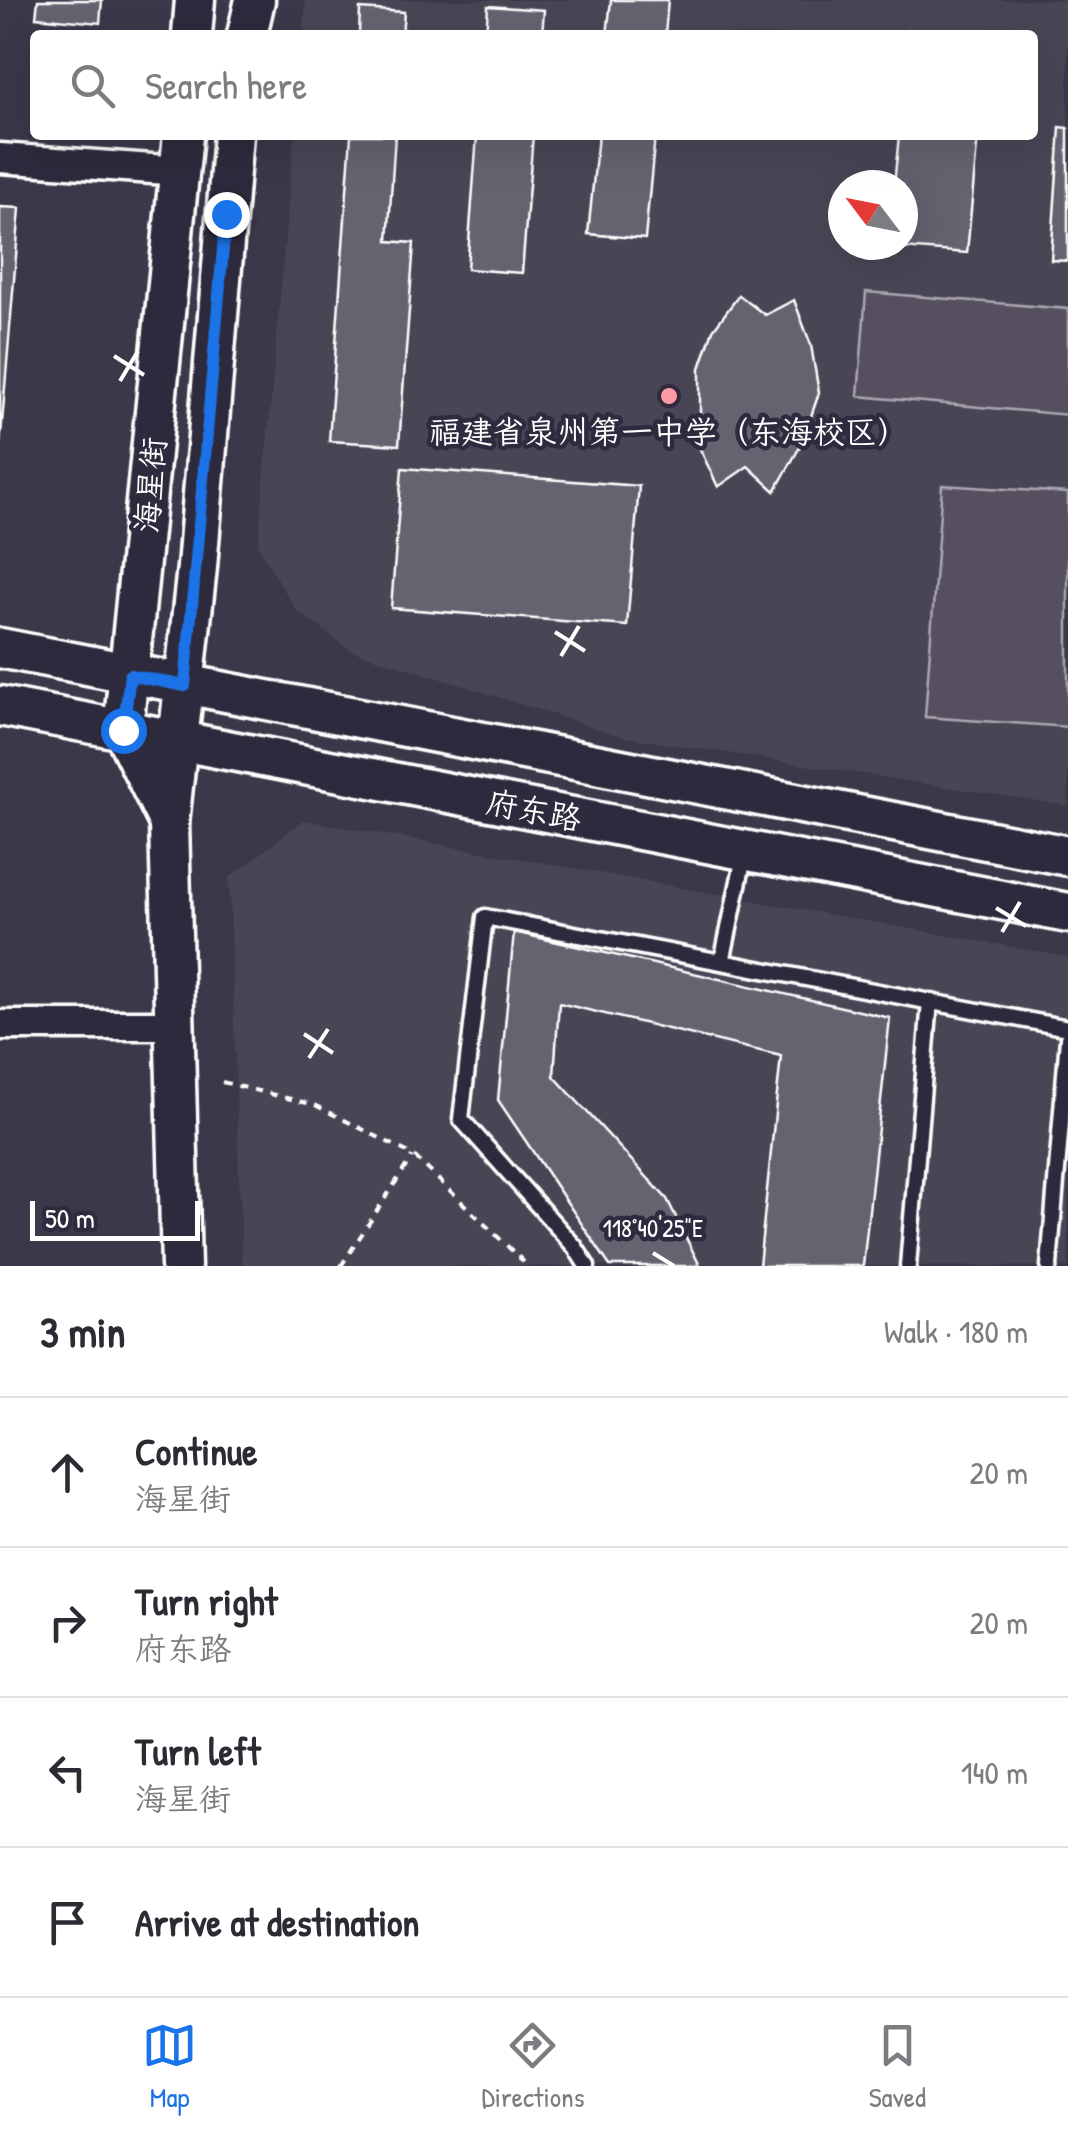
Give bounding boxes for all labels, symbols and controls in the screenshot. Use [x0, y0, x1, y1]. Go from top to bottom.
search box [30, 30, 1038, 140]
icon: search [65, 58, 120, 113]
text: Search here [145, 59, 307, 111]
north arrow [828, 170, 918, 260]
route end [204, 192, 250, 238]
marker: 福建省泉州第一中学（东海校区） [658, 385, 680, 407]
place label: 福建省泉州第一中学（东海校区） [429, 410, 909, 453]
street label: 海星街 [124, 435, 176, 535]
route start [101, 708, 147, 754]
street label: 府东路 [483, 780, 585, 840]
scale bar [30, 1196, 200, 1240]
text: 50 m [45, 1199, 95, 1237]
text: 118°40'25"E [603, 1211, 703, 1245]
text: 3 min [40, 1303, 125, 1360]
text: Walk · 180 m [884, 1310, 1028, 1353]
text: Continue [135, 1425, 257, 1477]
icon: ahead [40, 1445, 95, 1500]
text: 20 m [970, 1451, 1028, 1494]
text: 海星街 [135, 1477, 231, 1520]
text: Turn right [135, 1575, 278, 1627]
icon: right [40, 1595, 95, 1650]
text: 20 m [970, 1601, 1028, 1644]
text: 府东路 [135, 1627, 231, 1670]
text: Turn left [135, 1725, 260, 1777]
icon: left [40, 1745, 95, 1800]
text: 140 m [961, 1751, 1028, 1794]
text: 海星街 [135, 1777, 231, 1820]
icon: arrive [40, 1895, 95, 1950]
text: Arrive at destination [135, 1896, 419, 1948]
tab: Map [142, 2018, 197, 2116]
tab: Directions [481, 2018, 584, 2116]
tab: Saved [869, 2018, 926, 2116]

